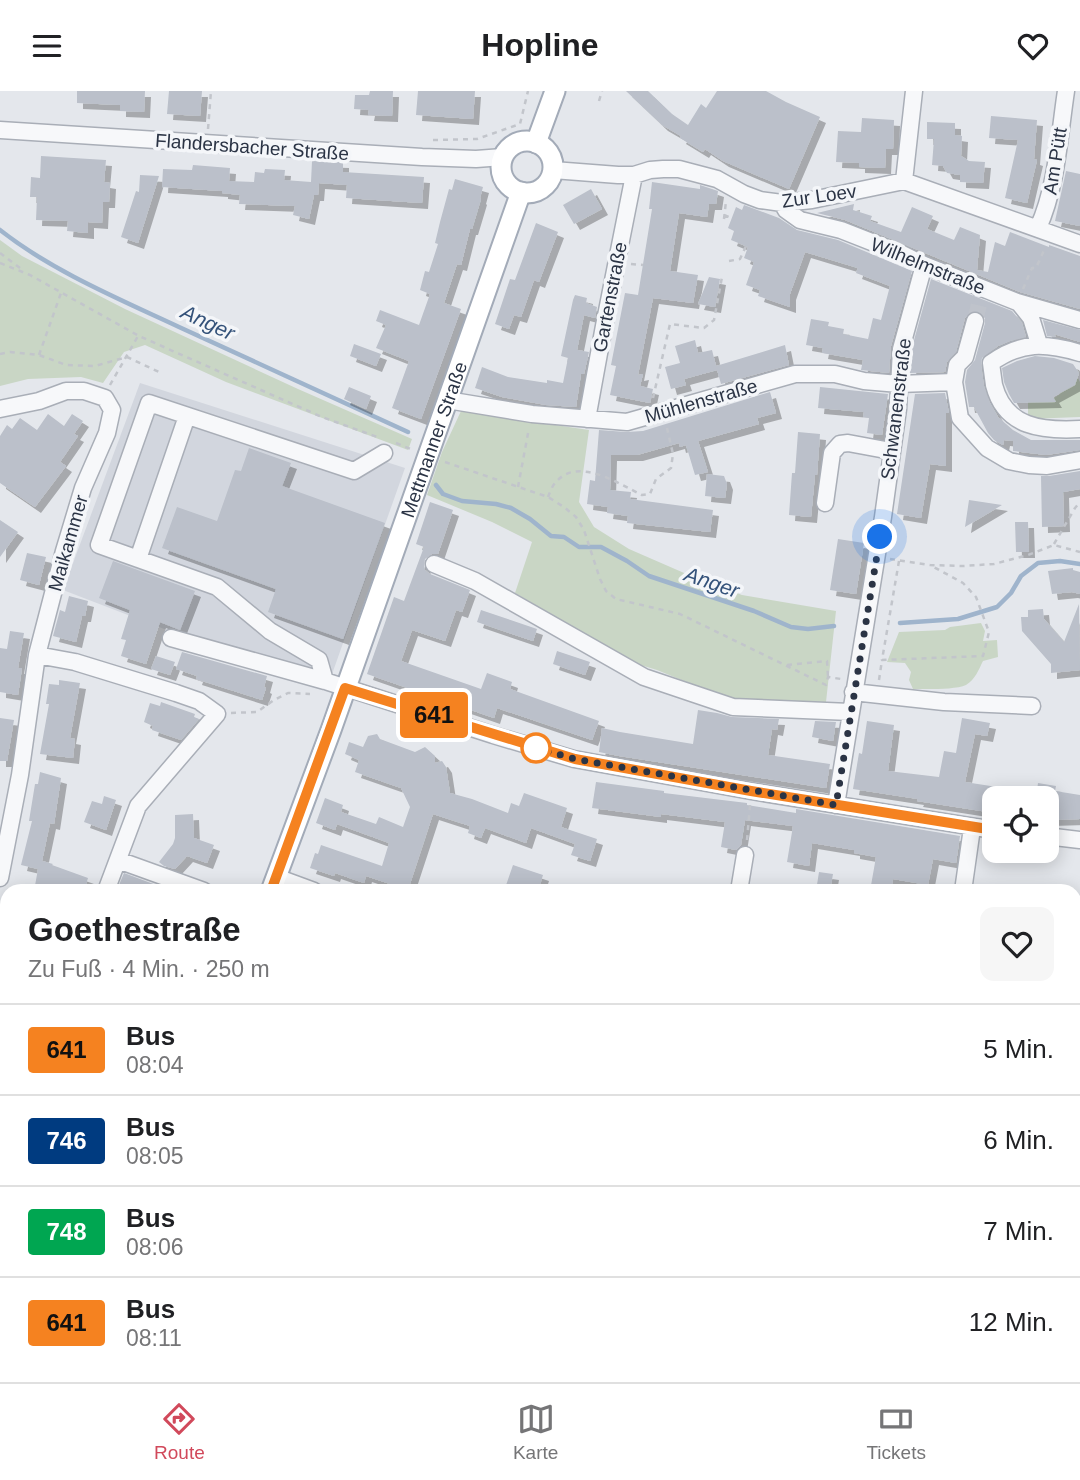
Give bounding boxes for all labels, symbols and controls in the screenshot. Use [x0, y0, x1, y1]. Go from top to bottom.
icon: menu [28, 27, 66, 65]
text: Hopline [481, 27, 599, 63]
icon: heart [1014, 27, 1052, 65]
street label: Am Pütt [1039, 125, 1071, 196]
street label: Flandersbacher Straße [154, 130, 350, 164]
street label: Zur Loev [780, 180, 858, 212]
street label: Wilhelmstraße [868, 234, 988, 298]
street label: Gartenstraße [589, 240, 631, 354]
water label: Anger [176, 299, 239, 345]
street label: Schwanenstraße [877, 337, 915, 481]
street label: Mettmanner Straße [396, 359, 471, 520]
street label: Mühlenstraße [642, 375, 760, 427]
street label: Maikammer [44, 492, 92, 594]
your location [862, 519, 897, 554]
water label: Anger [680, 561, 743, 602]
line badge: 641 [394, 692, 474, 738]
text: 641 [414, 701, 454, 728]
unlabelled marker [521, 733, 551, 763]
map controls [982, 786, 1059, 863]
button: locate [982, 786, 1059, 863]
button: heart [980, 907, 1054, 981]
text: Goethestraße [28, 911, 241, 948]
text: Zu Fuß · 4 Min. · 250 m [28, 956, 270, 982]
text: Bus [126, 1021, 175, 1051]
text: 5 Min. [983, 1034, 1054, 1064]
text: 641 [46, 1036, 87, 1063]
text: 08:04 [126, 1052, 184, 1078]
text: Bus [126, 1112, 175, 1142]
text: 6 Min. [983, 1125, 1054, 1155]
text: 746 [46, 1127, 87, 1154]
text: 08:05 [126, 1143, 184, 1169]
text: Bus [126, 1203, 175, 1233]
text: 7 Min. [983, 1216, 1054, 1246]
text: 748 [46, 1218, 87, 1245]
text: 08:06 [126, 1234, 184, 1260]
text: Bus [126, 1294, 175, 1324]
text: 12 Min. [969, 1307, 1054, 1337]
text: 641 [46, 1309, 87, 1336]
text: 08:11 [126, 1325, 182, 1351]
tab: Route [154, 1400, 205, 1464]
tab: Karte [513, 1400, 558, 1464]
tab: Tickets [866, 1400, 926, 1464]

